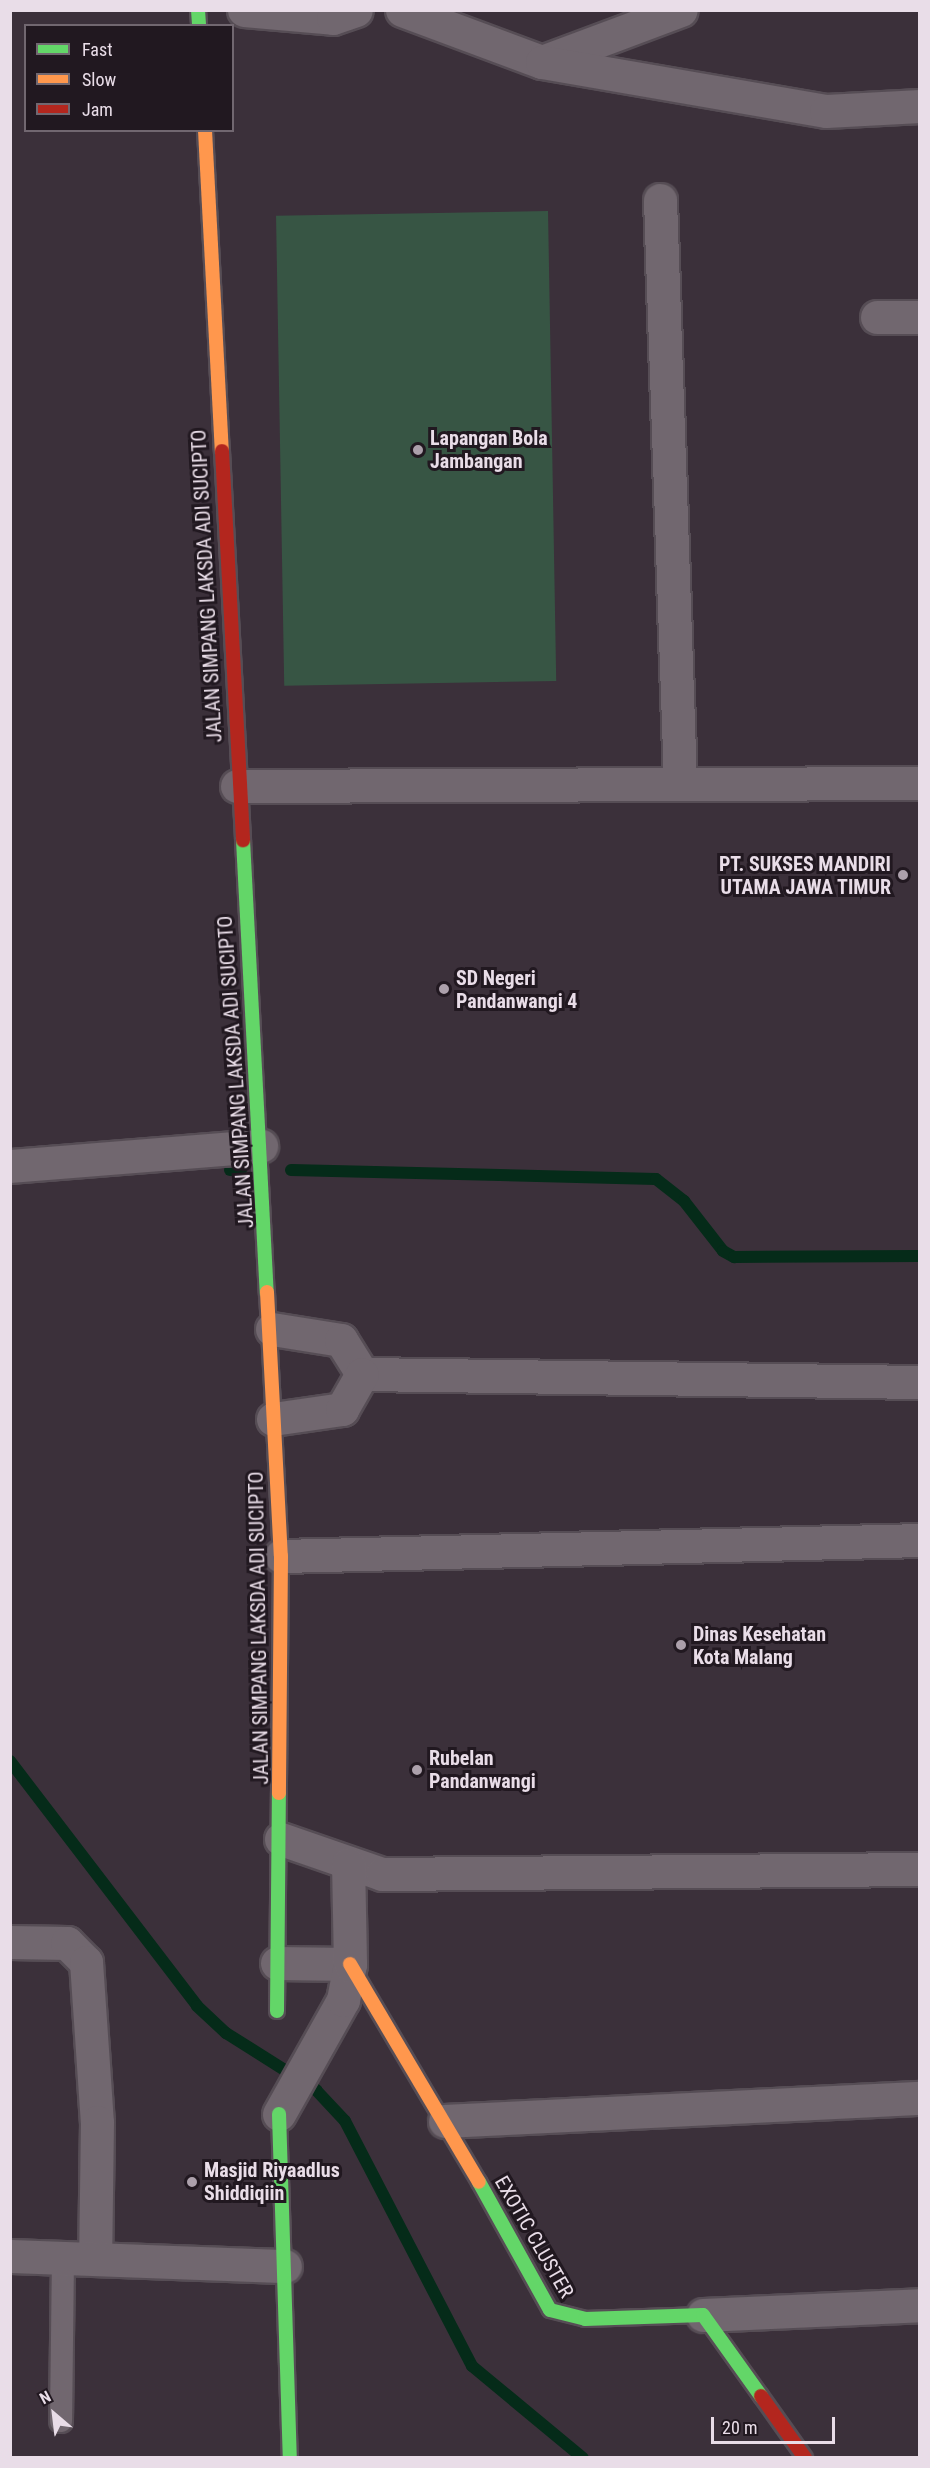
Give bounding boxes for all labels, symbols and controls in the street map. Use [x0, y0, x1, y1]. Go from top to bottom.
legend [24, 24, 234, 132]
text: Fast [82, 39, 113, 60]
text: Slow [82, 69, 116, 90]
text: Jam [82, 99, 113, 120]
place label: Lapangan Bola Jambangan [430, 426, 548, 473]
street label: JALAN SIMPANG LAKSDA ADI SUCIPTO [187, 429, 227, 743]
marker: Lapangan Bola Jambangan [411, 443, 425, 457]
place label: PT. SUKSES MANDIRI UTAMA JAWA TIMUR [719, 852, 891, 899]
marker: PT. SUKSES MANDIRI UTAMA JAWA TIMUR [896, 868, 910, 882]
street label: JALAN SIMPANG LAKSDA ADI SUCIPTO [213, 915, 259, 1229]
place label: SD Negeri Pandanwangi 4 [456, 966, 577, 1013]
marker: SD Negeri Pandanwangi 4 [437, 982, 451, 996]
street label: JALAN SIMPANG LAKSDA ADI SUCIPTO [244, 1471, 274, 1785]
place label: Dinas Kesehatan Kota Malang [693, 1622, 826, 1669]
marker: Dinas Kesehatan Kota Malang [674, 1638, 688, 1652]
place label: Rubelan Pandanwangi [429, 1746, 536, 1793]
marker: Rubelan Pandanwangi [410, 1763, 424, 1777]
place label: Masjid Riyaadlus Shiddiqiin [204, 2158, 340, 2205]
street label: EXOTIC CLUSTER [489, 2172, 579, 2302]
marker: Masjid Riyaadlus Shiddiqiin [185, 2175, 199, 2189]
north arrow [24, 2384, 84, 2444]
text: N [37, 2387, 54, 2408]
scale bar [714, 2405, 838, 2443]
text: 20 m [722, 2417, 757, 2438]

